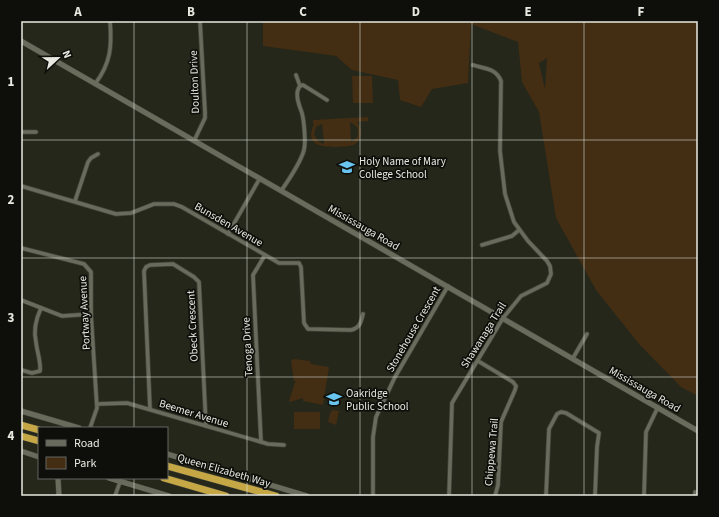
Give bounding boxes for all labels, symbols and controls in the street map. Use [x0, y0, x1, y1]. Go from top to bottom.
text: A [73, 3, 82, 21]
text: B [187, 3, 195, 21]
text: C [299, 3, 307, 21]
text: D [412, 3, 420, 21]
text: E [524, 3, 532, 21]
text: F [638, 3, 645, 21]
north arrow [38, 38, 78, 78]
text: N [58, 48, 75, 61]
street label: Doulton Drive [186, 50, 203, 114]
text: 1 [8, 73, 15, 91]
place label: Holy Name of Mary College School [359, 154, 446, 182]
school or university icon: Holy Name of Mary College School [338, 158, 356, 176]
text: 2 [8, 191, 15, 209]
street label: Bunsden Avenue [192, 199, 266, 250]
street label: Mississauga Road [325, 201, 402, 254]
street label: Portway Avenue [75, 275, 94, 350]
street label: Stonehouse Crescent [383, 283, 444, 375]
street label: Obeck Crescent [183, 290, 202, 362]
street label: Shawanaga Trail [457, 299, 510, 371]
text: 3 [8, 309, 15, 327]
street label: Tenoga Drive [238, 316, 257, 377]
street label: Mississauga Road [606, 363, 683, 416]
place label: Oakridge Public School [346, 386, 409, 414]
school or university icon: Oakridge Public School [325, 390, 343, 408]
street label: Beemer Avenue [157, 396, 231, 431]
street label: Chippewa Trail [481, 417, 502, 487]
text: 4 [8, 427, 15, 445]
legend [38, 427, 168, 479]
text: Road [74, 435, 100, 452]
street label: Queen Elizabeth Way [176, 450, 272, 491]
text: Park [74, 455, 96, 472]

